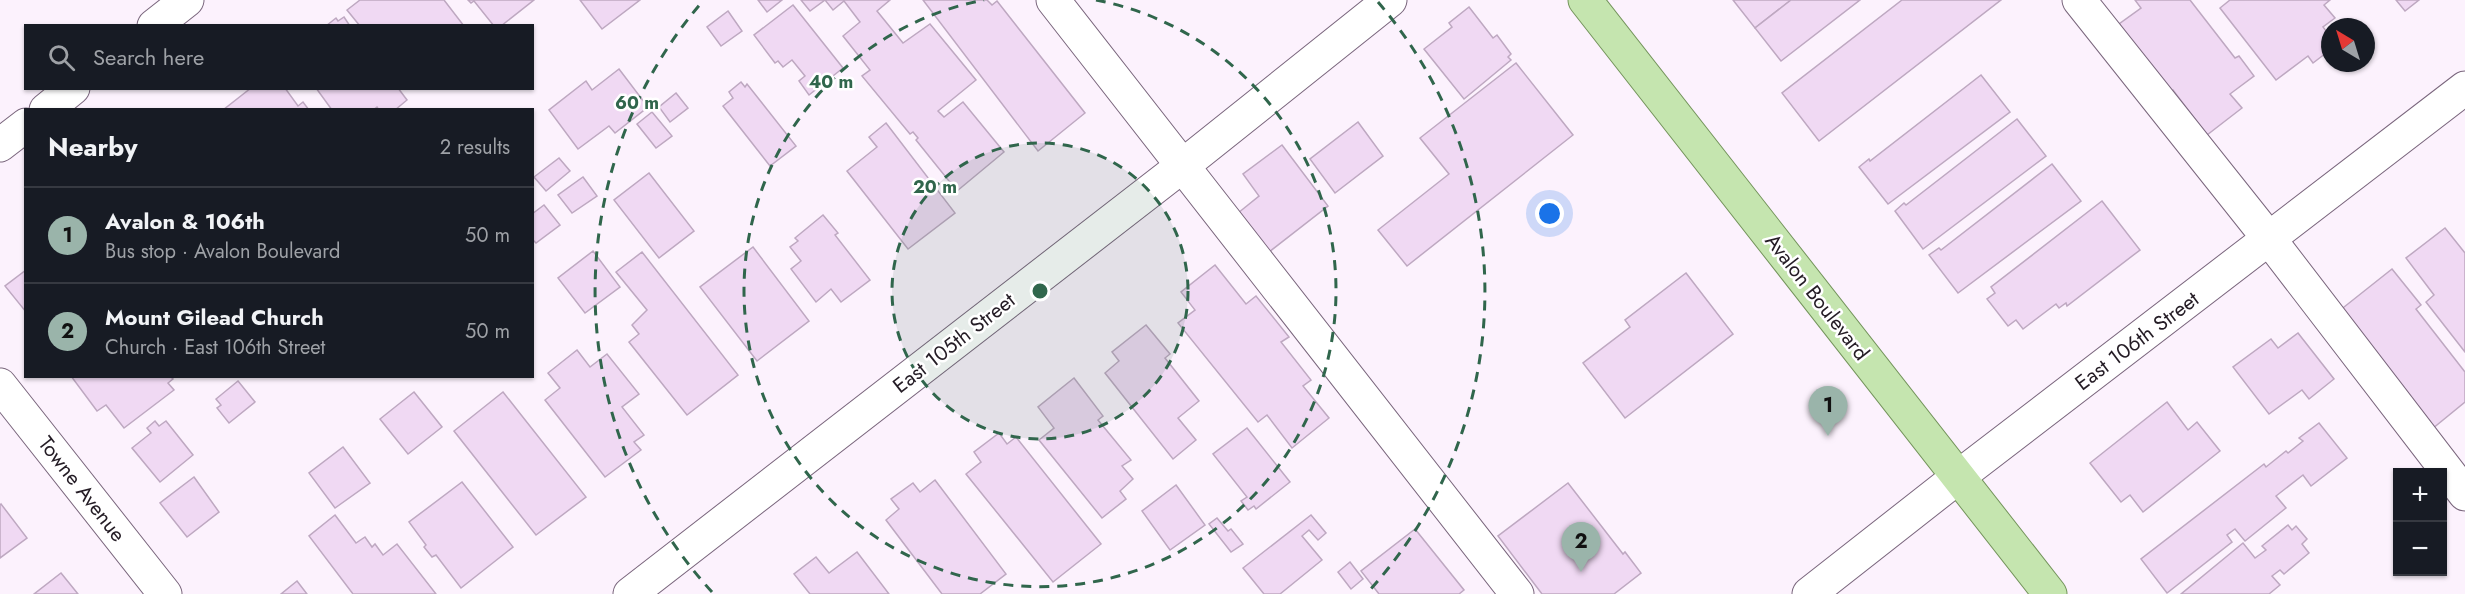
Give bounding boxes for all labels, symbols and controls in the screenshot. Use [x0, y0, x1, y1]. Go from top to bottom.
north arrow [2321, 18, 2375, 72]
search box [24, 24, 534, 90]
icon: search [45, 41, 78, 74]
text: Search here [93, 41, 204, 73]
text: 40 m [809, 69, 853, 95]
text: 60 m [615, 90, 659, 116]
text: Nearby [48, 128, 137, 166]
text: 2 results [440, 133, 510, 162]
text: 20 m [913, 174, 957, 200]
your location [1535, 199, 1564, 228]
text: Avalon & 106th [105, 205, 265, 237]
text: 1 [62, 221, 73, 250]
text: 50 m [465, 221, 510, 250]
street label: Avalon Boulevard [1758, 227, 1876, 367]
text: Bus stop · Avalon Boulevard [105, 237, 340, 266]
centre of rings [1030, 281, 1050, 301]
street label: East 106th Street [2069, 284, 2205, 398]
street label: East 105th Street [887, 286, 1021, 400]
text: Mount Gilead Church [105, 301, 324, 333]
text: 2 [61, 317, 74, 346]
text: 50 m [465, 317, 510, 346]
text: Church · East 106th Street [105, 333, 325, 362]
pin: 1 [1808, 386, 1848, 436]
street label: Towne Avenue [31, 430, 133, 548]
map controls [2393, 468, 2447, 576]
button: + [2393, 468, 2447, 522]
pin: 2 [1562, 522, 1600, 572]
button: − [2393, 522, 2447, 576]

